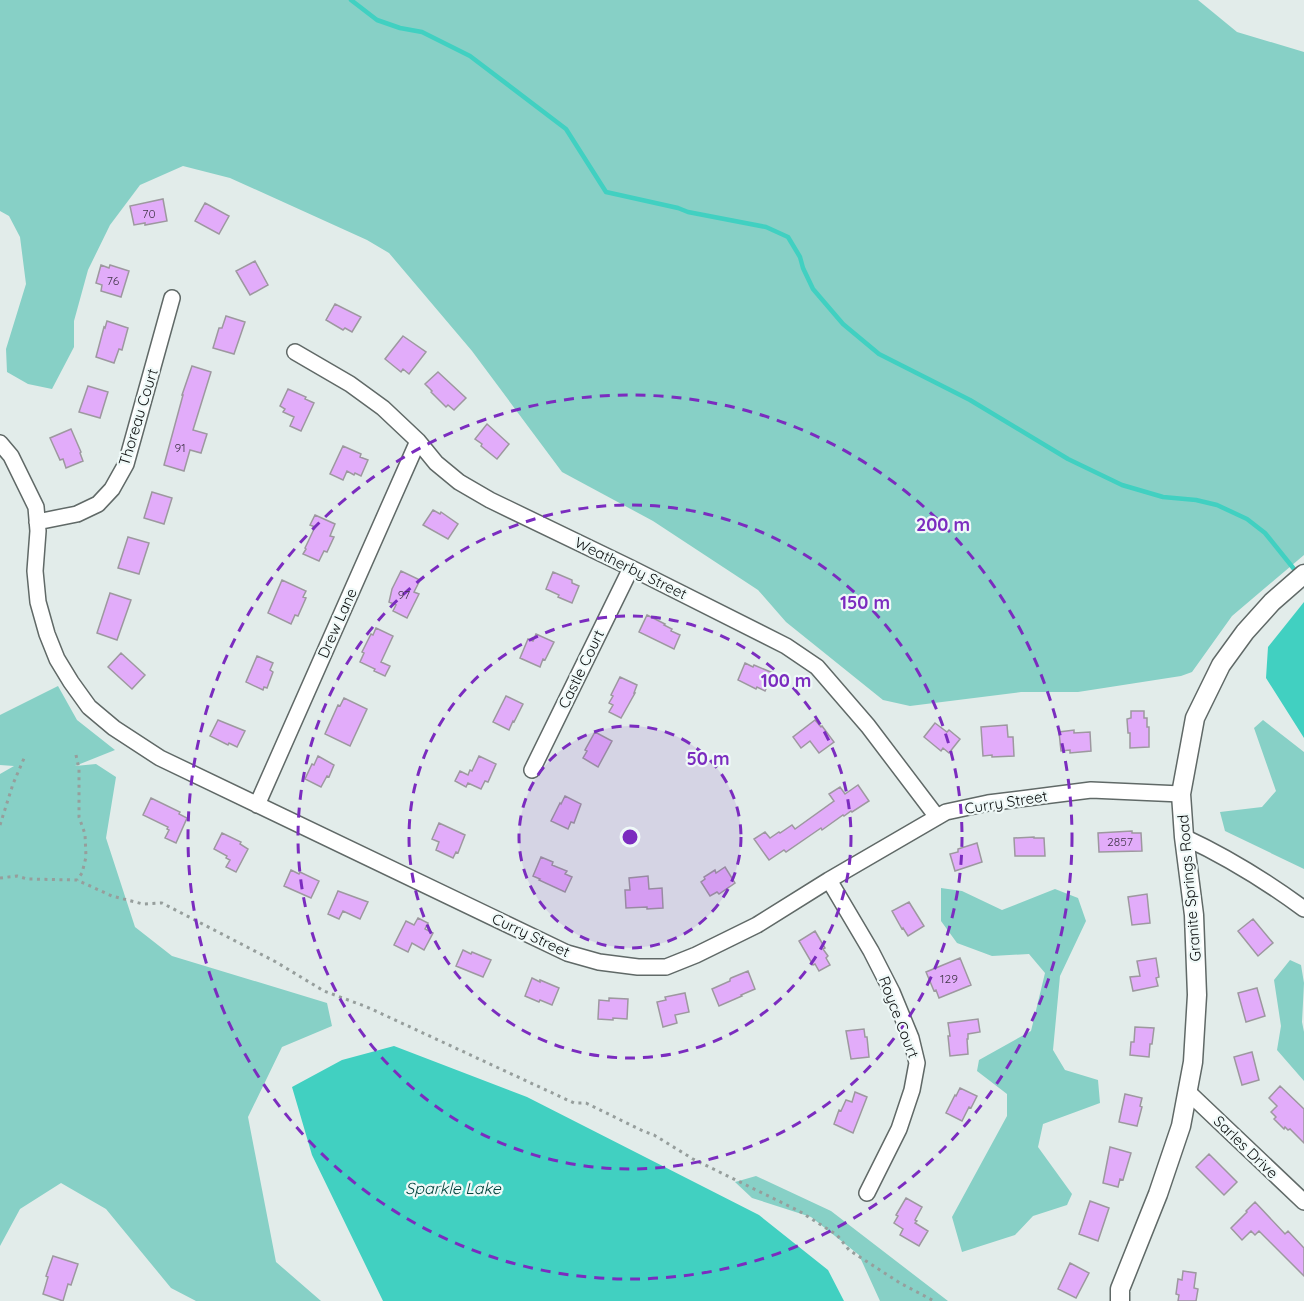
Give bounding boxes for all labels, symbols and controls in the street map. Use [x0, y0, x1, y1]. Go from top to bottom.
house number: 70 [142, 206, 156, 221]
house number: 76 [107, 273, 120, 288]
street label: Thoreau Court [114, 366, 162, 468]
house number: 91 [174, 440, 186, 455]
text: 200 m [916, 513, 970, 536]
street label: Weatherby Street [572, 533, 690, 603]
street label: Drew Lane [313, 585, 361, 661]
house number: 97 [398, 587, 410, 602]
text: 150 m [840, 591, 890, 614]
street label: Castle Court [554, 627, 608, 711]
text: 100 m [761, 669, 811, 692]
text: 50 m [686, 747, 730, 770]
street label: Curry Street [963, 786, 1049, 818]
street label: Granite Springs Road [1173, 814, 1205, 962]
centre of rings [620, 827, 640, 847]
house number: 2857 [1107, 834, 1133, 849]
street label: Curry Street [489, 909, 573, 961]
house number: 129 [940, 971, 958, 986]
street label: Royce Court [875, 973, 923, 1061]
street label: Sarles Drive [1210, 1112, 1282, 1182]
water label: Sparkle Lake [405, 1178, 502, 1198]

